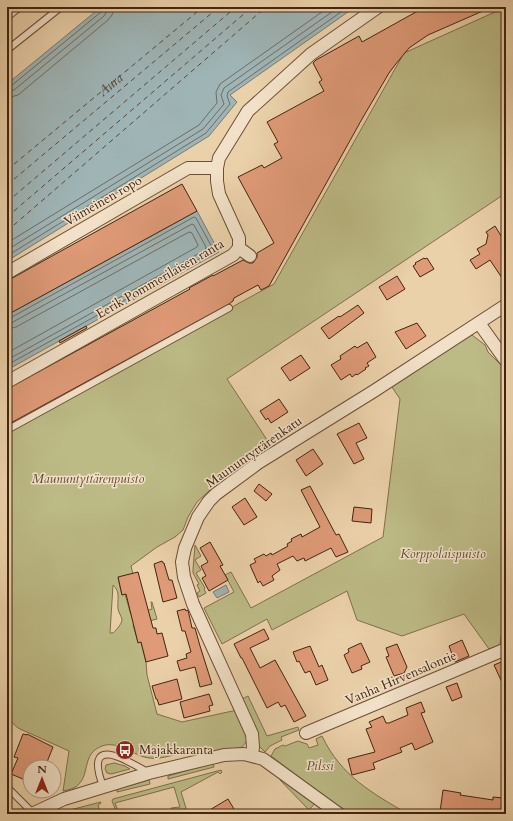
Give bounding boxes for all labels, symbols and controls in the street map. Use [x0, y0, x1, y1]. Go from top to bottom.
water label: Aura [93, 68, 127, 101]
street label: Viimeinen ropo [61, 171, 145, 231]
street label: Eerik Pommerilaisen ranta [93, 235, 228, 323]
street label: Maununtyttärenkatu [202, 412, 306, 492]
park label: Maununtyttärenpuisto [32, 470, 144, 488]
park label: Korppolaispuisto [400, 545, 486, 563]
street label: Vanha Hirvensalontie [343, 646, 460, 710]
bus stop icon: Majakkaranta [114, 739, 136, 761]
place label: Majakkaranta [139, 741, 214, 759]
park label: Pilssi [306, 757, 334, 775]
north arrow [22, 759, 62, 799]
text: N [37, 762, 47, 777]

